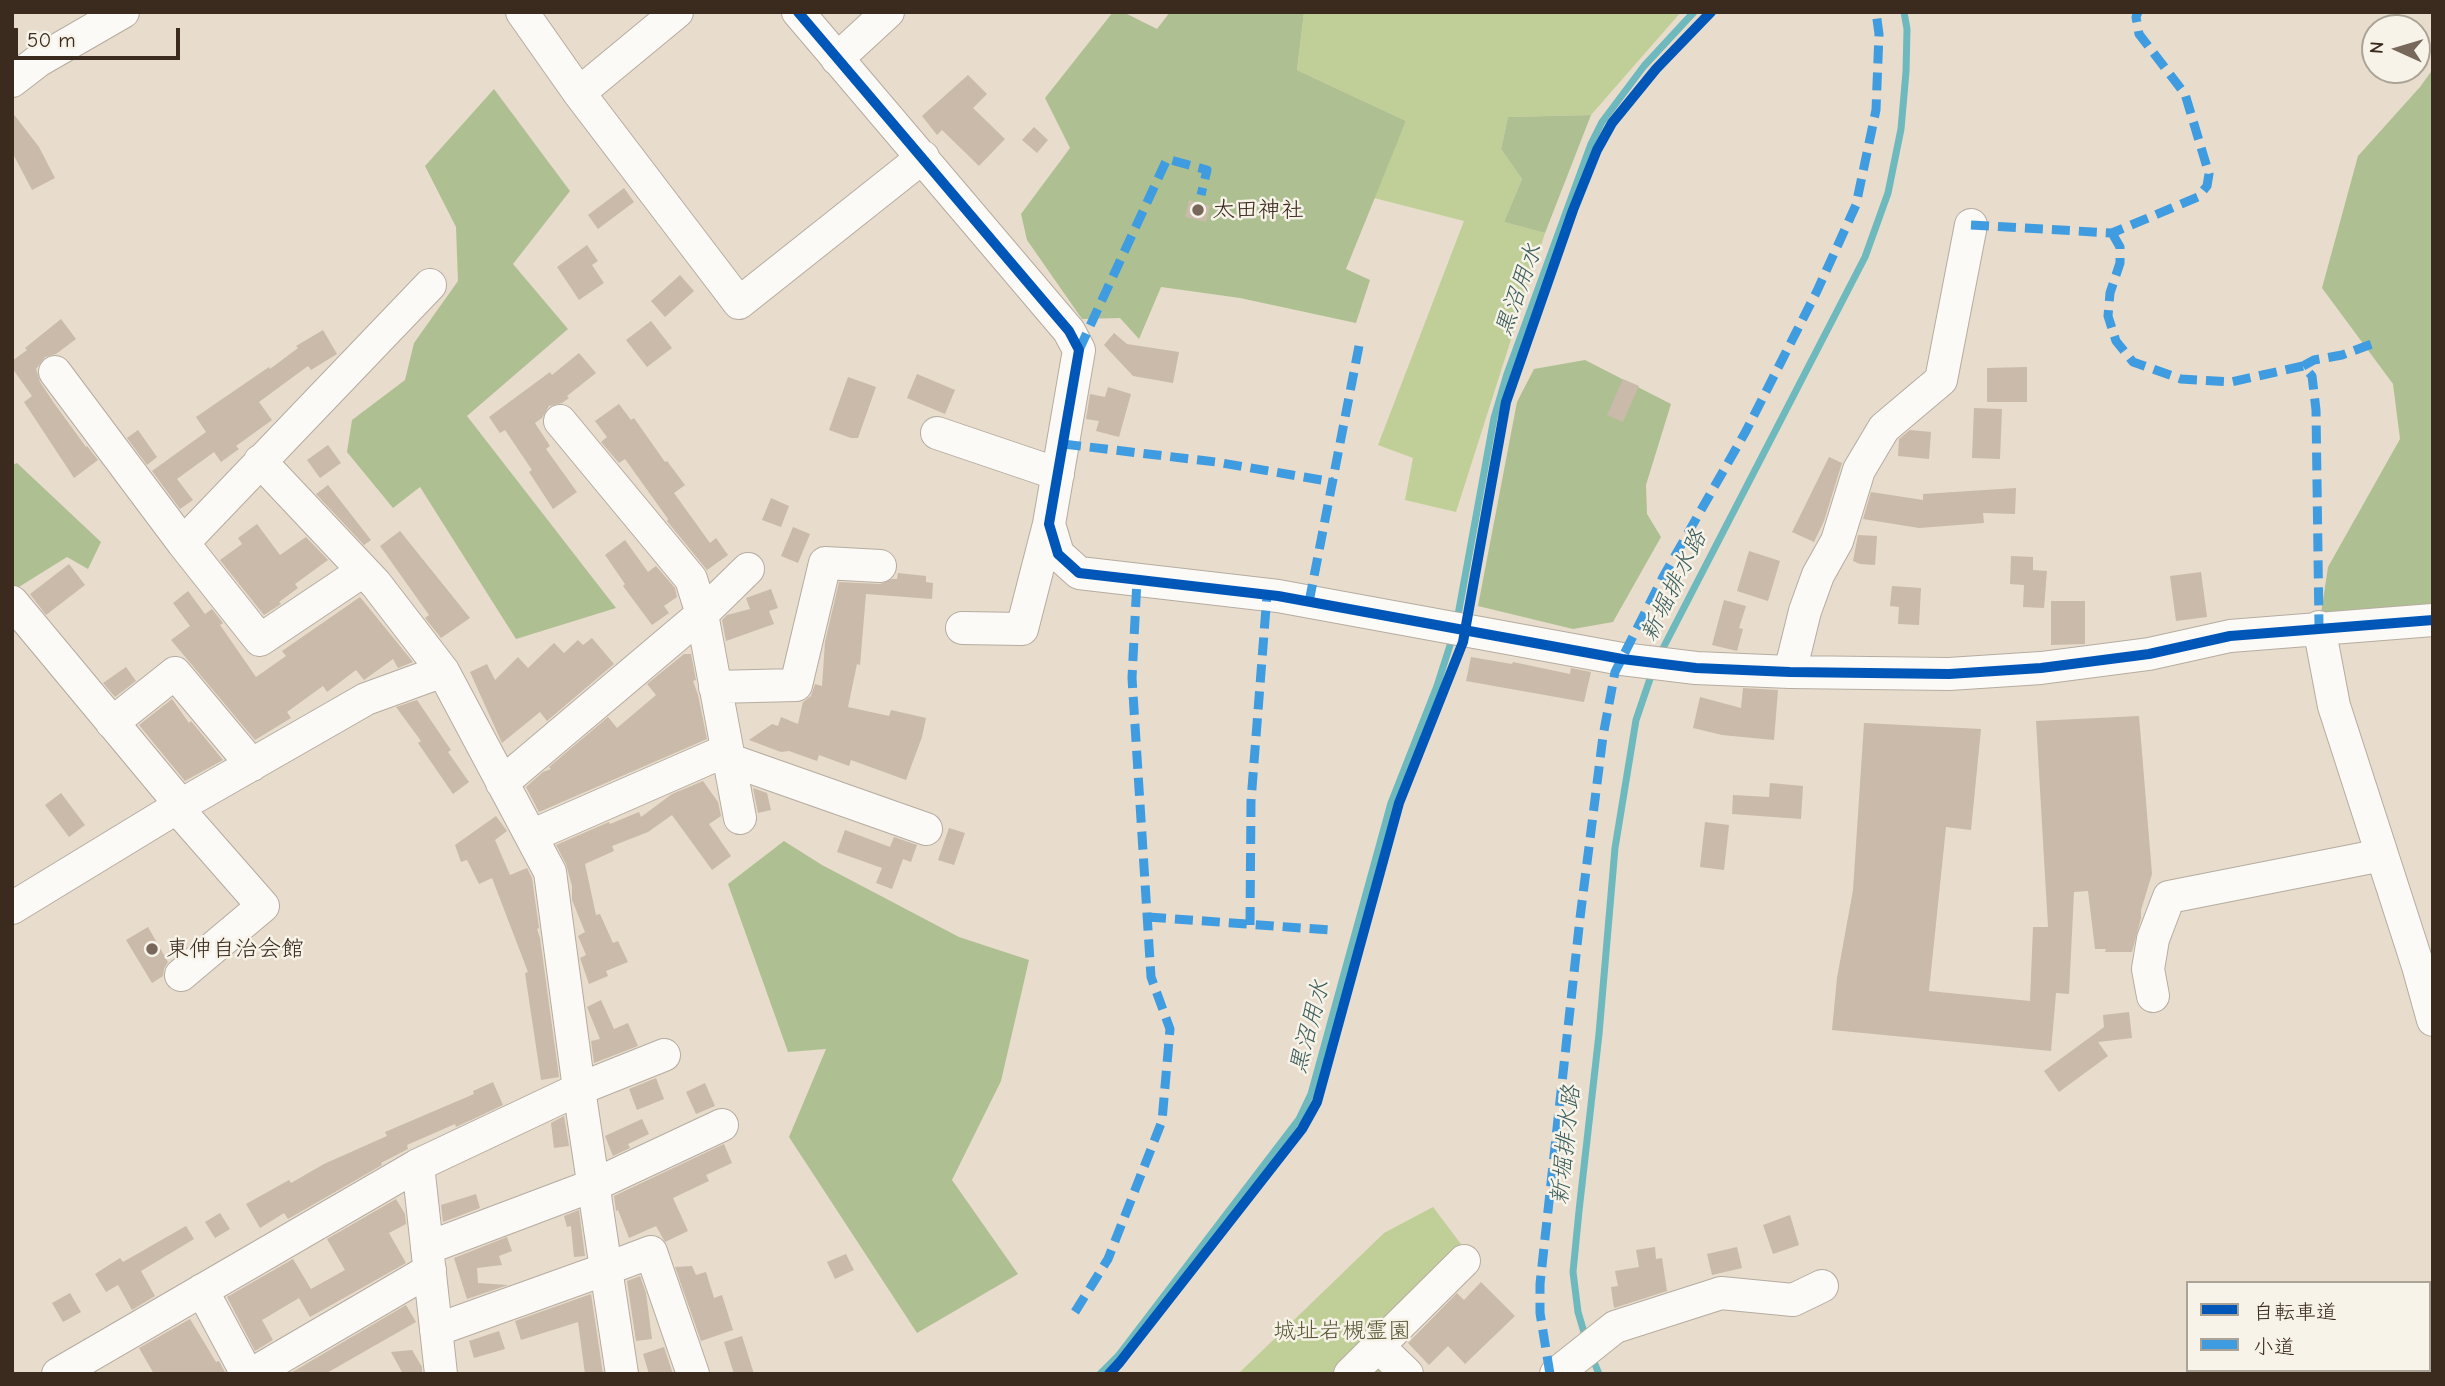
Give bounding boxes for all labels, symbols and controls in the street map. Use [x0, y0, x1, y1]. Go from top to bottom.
scale bar [18, 14, 184, 58]
north arrow [2361, 14, 2431, 84]
text: 50 m [27, 28, 76, 52]
text: N [2366, 41, 2388, 55]
place label: 太田神社 [1212, 196, 1304, 224]
marker: 太田神社 [1190, 202, 1206, 218]
water label: 黒沼用水 [1489, 240, 1549, 340]
water label: 新堀排水路 [1635, 526, 1713, 646]
place label: 東伸自治会館 [166, 935, 304, 963]
marker: 東伸自治会館 [144, 941, 160, 957]
water label: 黒沼用水 [1284, 977, 1336, 1077]
water label: 新堀排水路 [1545, 1084, 1587, 1206]
legend [2186, 1281, 2431, 1372]
text: 自転車道 [2253, 1300, 2337, 1324]
park label: 城址岩槻霊園 [1273, 1317, 1411, 1345]
text: 小道 [2253, 1335, 2295, 1359]

